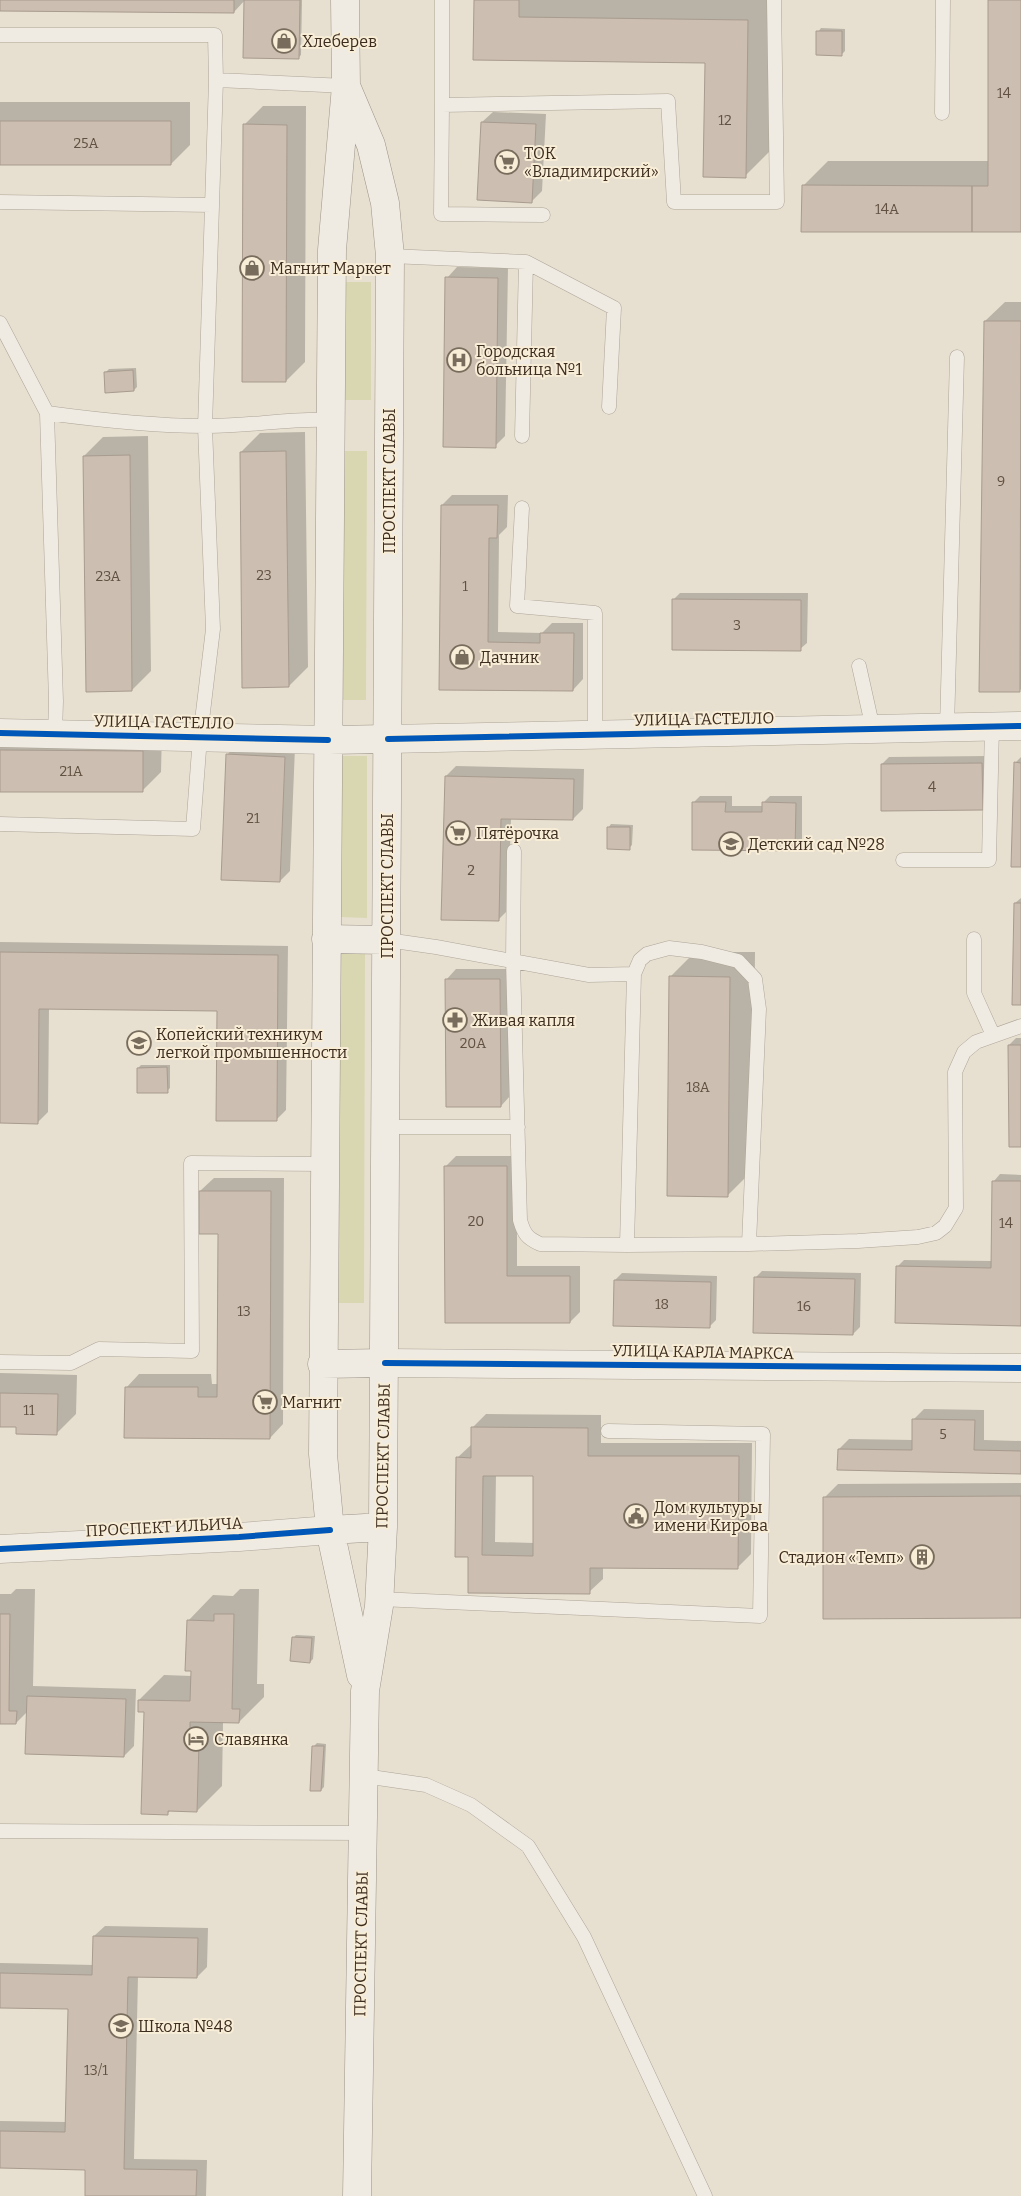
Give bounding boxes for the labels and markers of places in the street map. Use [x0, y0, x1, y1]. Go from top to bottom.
shop icon: Хлеберев [271, 28, 297, 54]
place label: Хлеберев [302, 32, 377, 51]
place label: ТОК «Владимирский» [524, 144, 659, 181]
supermarket icon: ТОК «Владимирский» [494, 149, 520, 175]
shop icon: Магнит Маркет [239, 255, 265, 281]
place label: Магнит Маркет [270, 259, 391, 278]
place label: Городская больница №1 [476, 342, 583, 379]
hospital icon: Городская больница №1 [446, 347, 472, 373]
shop icon: Дачник [449, 644, 475, 670]
place label: Дачник [480, 648, 540, 667]
supermarket icon: Пятёрочка [445, 820, 471, 846]
place label: Пятёрочка [476, 824, 559, 843]
school or university icon: Детский сад №28 [718, 831, 744, 857]
place label: Детский сад №28 [748, 835, 885, 854]
pharmacy icon: Живая капля [442, 1007, 468, 1033]
place label: Живая капля [472, 1011, 575, 1030]
place label: Копейский техникум легкой промышенности [156, 1025, 347, 1062]
school or university icon: Копейский техникум легкой промышенности [126, 1030, 152, 1056]
supermarket icon: Магнит [252, 1389, 278, 1415]
place label: Магнит [282, 1393, 341, 1412]
place label: Дом культуры имени Кирова [654, 1498, 768, 1535]
public building icon: Дом культуры имени Кирова [623, 1503, 649, 1529]
building icon: Стадион «Темп» [909, 1544, 935, 1570]
place label: Стадион «Темп» [779, 1548, 904, 1567]
hotel icon: Славянка [183, 1726, 209, 1752]
place label: Славянка [214, 1730, 289, 1749]
school or university icon: Школа №48 [108, 2013, 134, 2039]
place label: Школа №48 [138, 2017, 233, 2036]

